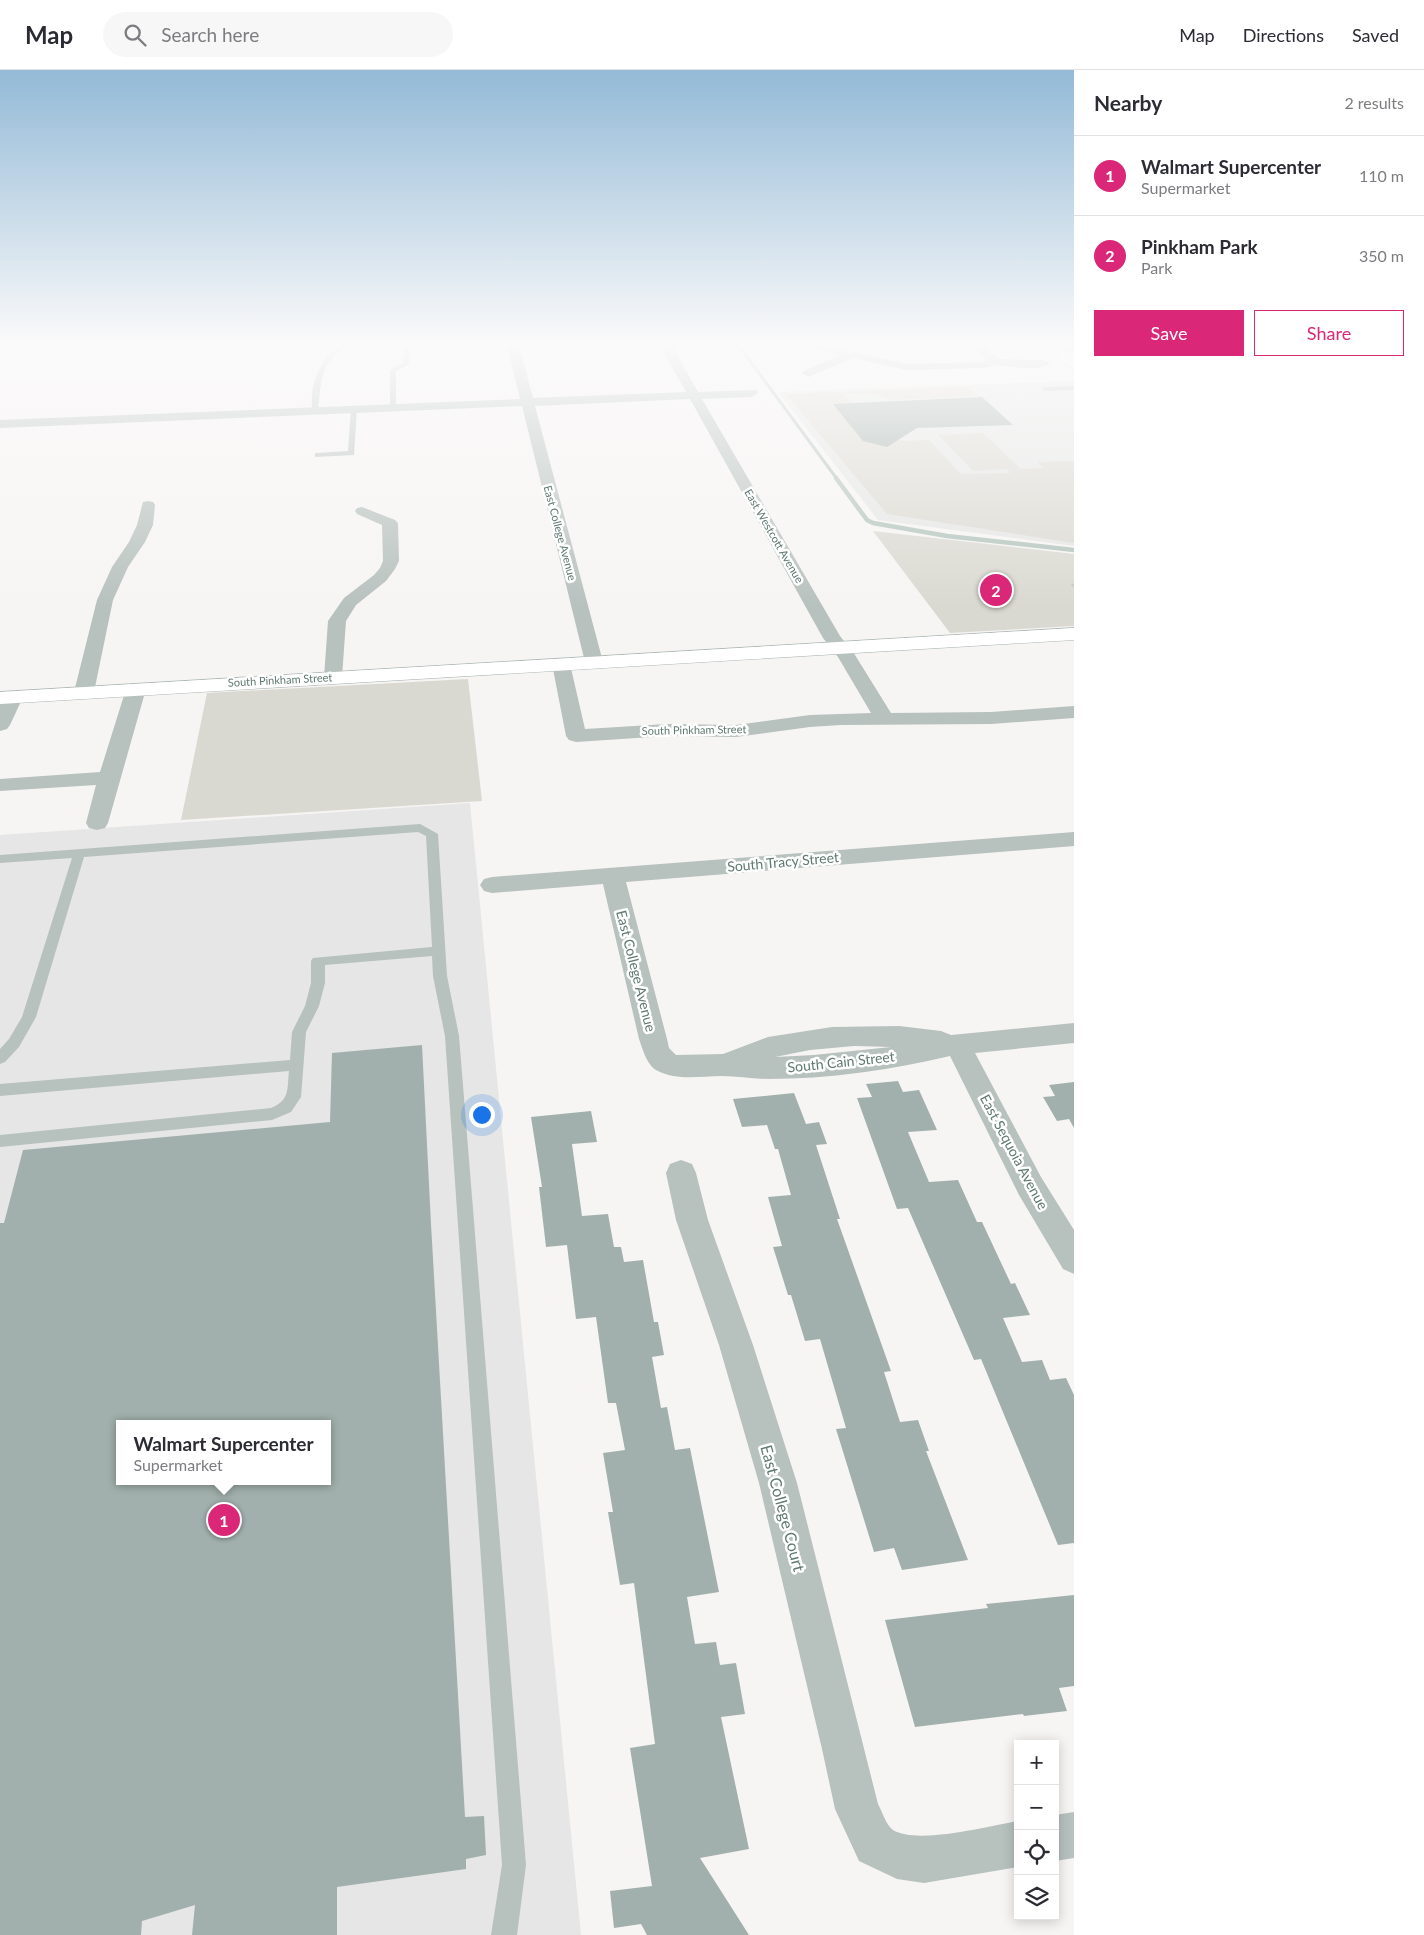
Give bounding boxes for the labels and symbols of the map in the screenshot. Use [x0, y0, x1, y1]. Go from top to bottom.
street label: East College Avenue [542, 484, 579, 582]
street label: East Westcott Avenue [742, 487, 807, 585]
pin: 2 [980, 571, 1012, 609]
street label: South Pinkham Street [227, 670, 333, 689]
street label: South Pinkham Street [642, 722, 746, 737]
street label: South Tracy Street [726, 848, 839, 875]
street label: East College Avenue [613, 908, 660, 1033]
street label: South Cain Street [787, 1047, 895, 1076]
street label: East Sequoia Avenue [977, 1091, 1052, 1212]
your location [469, 1102, 495, 1128]
street label: East College Court [757, 1442, 810, 1573]
pin: 1 [208, 1501, 240, 1539]

